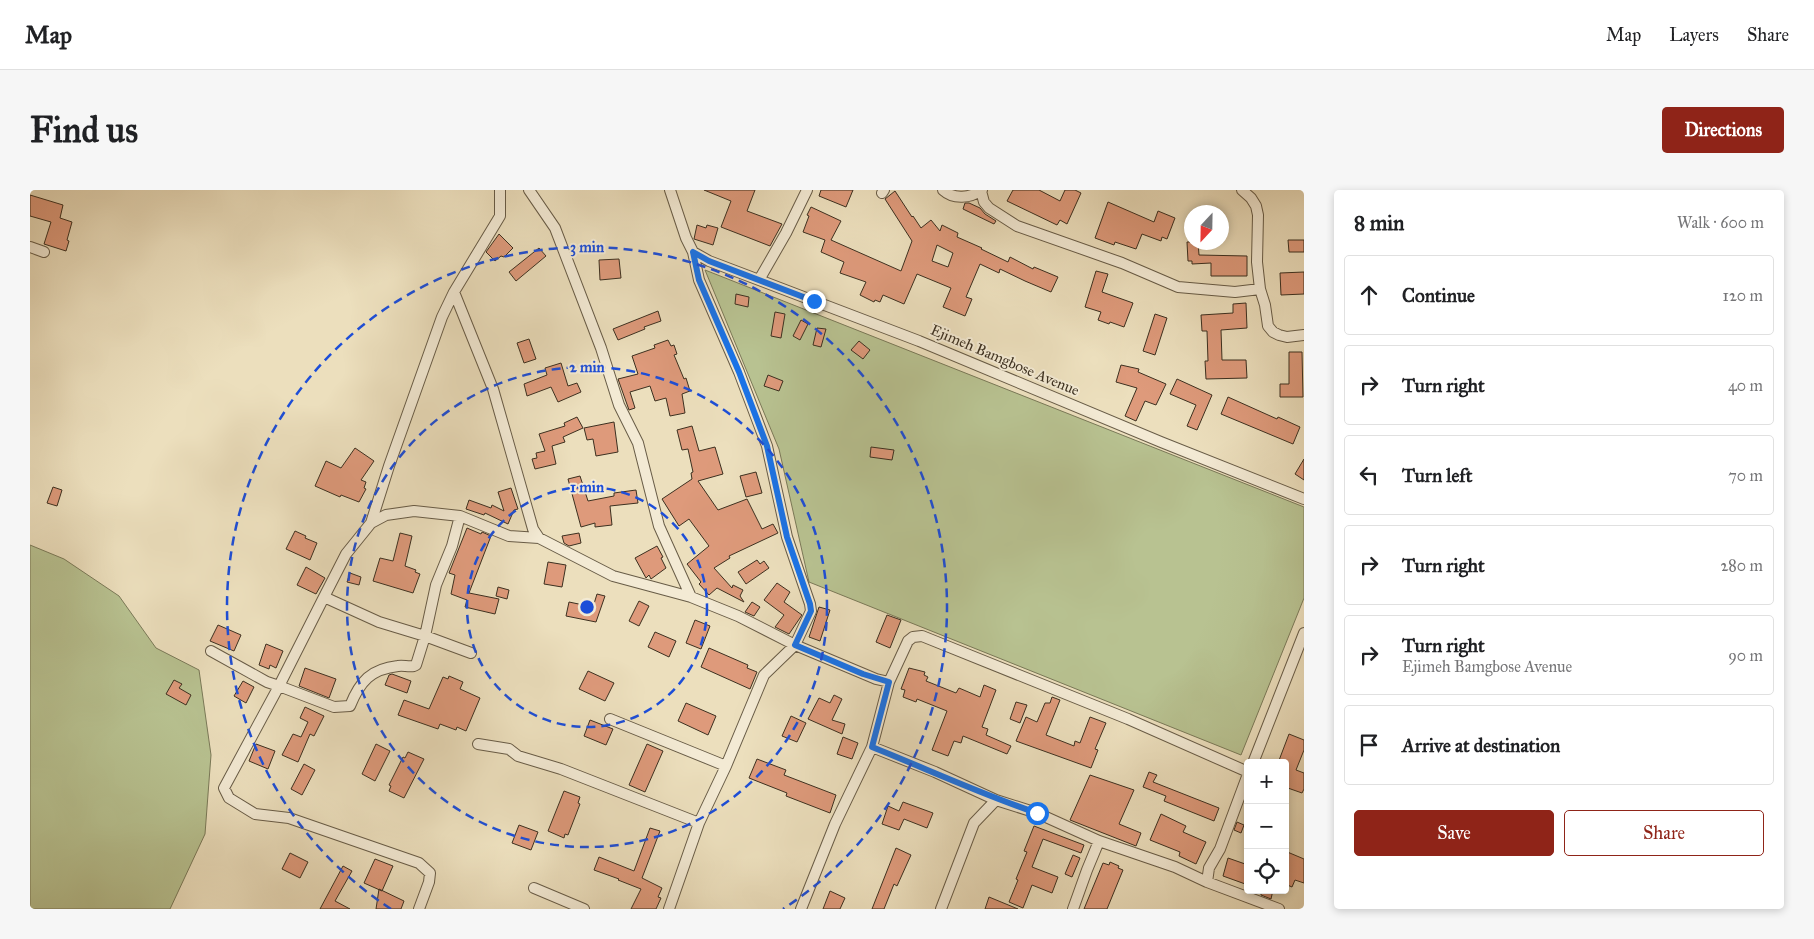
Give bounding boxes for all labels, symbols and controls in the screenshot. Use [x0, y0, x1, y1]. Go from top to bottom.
text: Map [25, 20, 72, 50]
text: Map [1606, 24, 1641, 46]
text: Layers [1669, 24, 1719, 46]
text: Share [1747, 24, 1789, 46]
button: Directions [1662, 107, 1784, 153]
text: Find us [30, 109, 138, 152]
north arrow [1184, 205, 1229, 250]
text: 8 min [1354, 210, 1404, 236]
text: Walk · 600 m [1677, 213, 1764, 232]
text: 3 min [570, 238, 605, 257]
icon: ahead [1355, 281, 1383, 309]
text: Continue [1402, 284, 1475, 307]
text: 120 m [1723, 286, 1763, 305]
route end [803, 290, 826, 313]
street label: Ejimeh Bamgbose Avenue [928, 321, 1082, 399]
text: 2 min [569, 358, 606, 376]
icon: right [1355, 371, 1383, 399]
text: Turn right [1402, 374, 1485, 397]
text: 40 m [1728, 376, 1763, 395]
icon: left [1355, 461, 1383, 489]
text: Turn left [1402, 464, 1472, 487]
text: 70 m [1728, 466, 1763, 485]
text: 1 min [570, 478, 605, 496]
icon: right [1355, 551, 1383, 579]
text: Turn right [1402, 554, 1485, 577]
text: 280 m [1720, 556, 1763, 575]
centre of rings [578, 598, 596, 616]
text: Turn right [1402, 634, 1485, 657]
icon: right [1355, 641, 1383, 669]
text: 90 m [1728, 646, 1763, 665]
text: Ejimeh Bamgbose Avenue [1402, 657, 1572, 676]
icon: arrive [1355, 731, 1383, 759]
text: Arrive at destination [1402, 734, 1560, 757]
map controls [1244, 759, 1289, 894]
button: + [1244, 759, 1289, 804]
route start [1026, 802, 1049, 825]
button: − [1244, 804, 1289, 849]
button: Save [1354, 810, 1554, 856]
button: Share [1564, 810, 1764, 856]
button: locate [1244, 849, 1289, 894]

